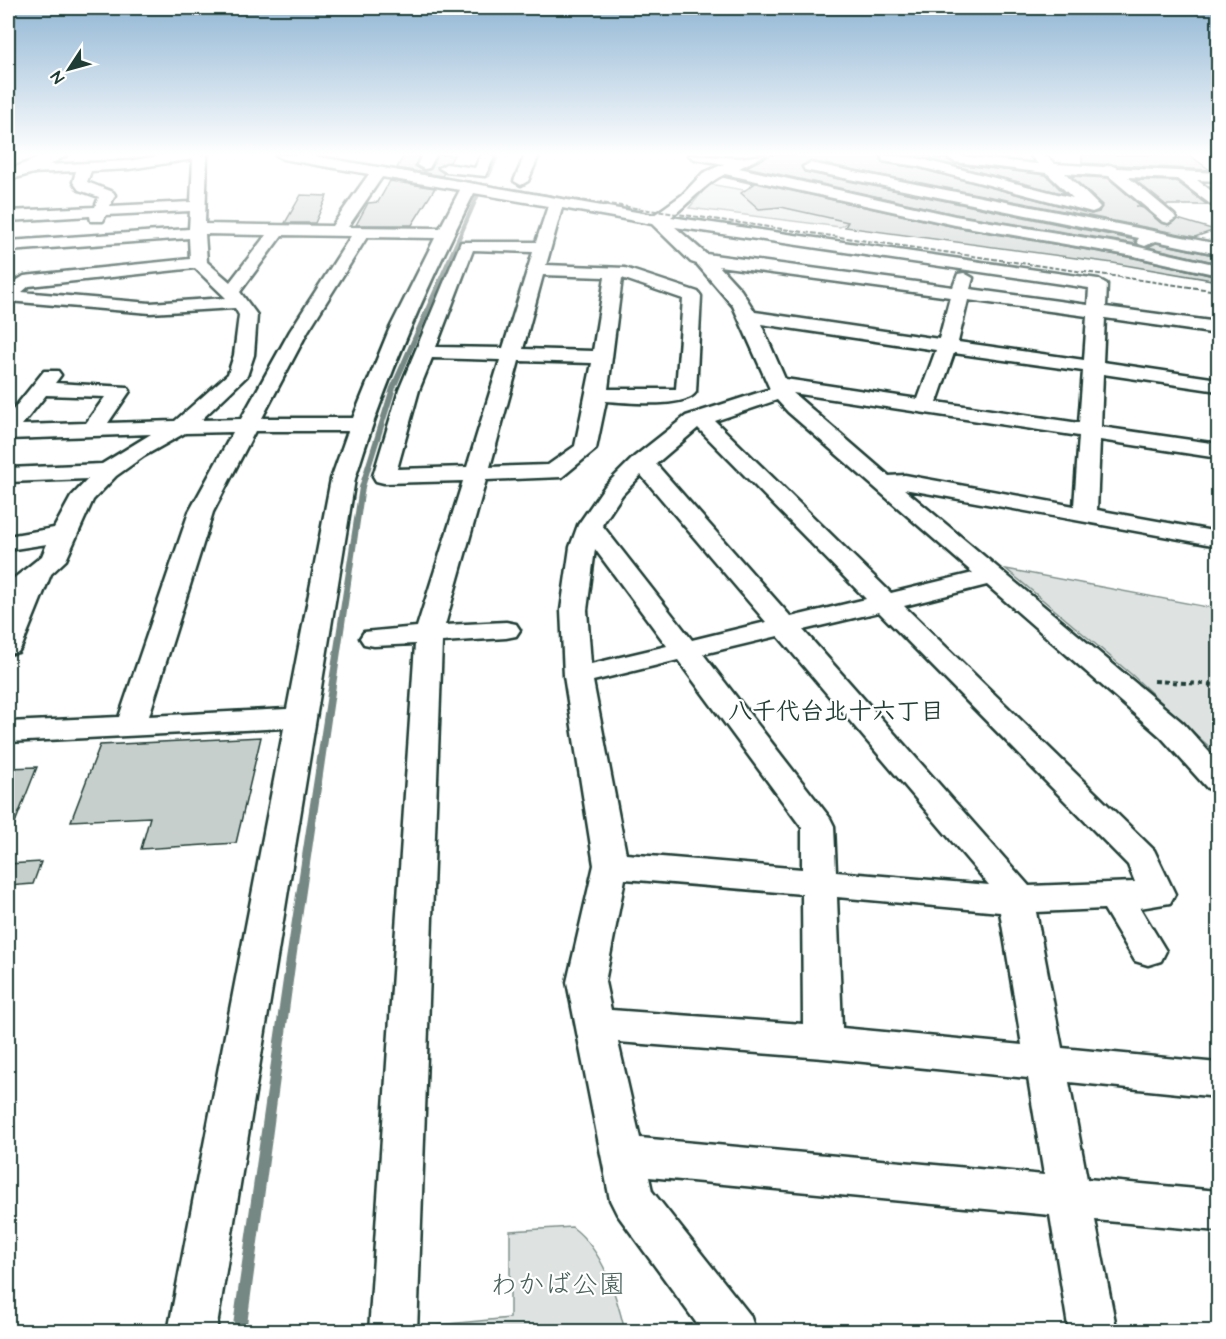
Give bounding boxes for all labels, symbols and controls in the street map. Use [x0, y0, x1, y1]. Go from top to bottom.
north arrow [39, 39, 99, 99]
text: N [46, 67, 70, 88]
district label: 八千代台北十六丁目 [728, 695, 944, 729]
park label: わかば公園 [491, 1266, 626, 1304]

